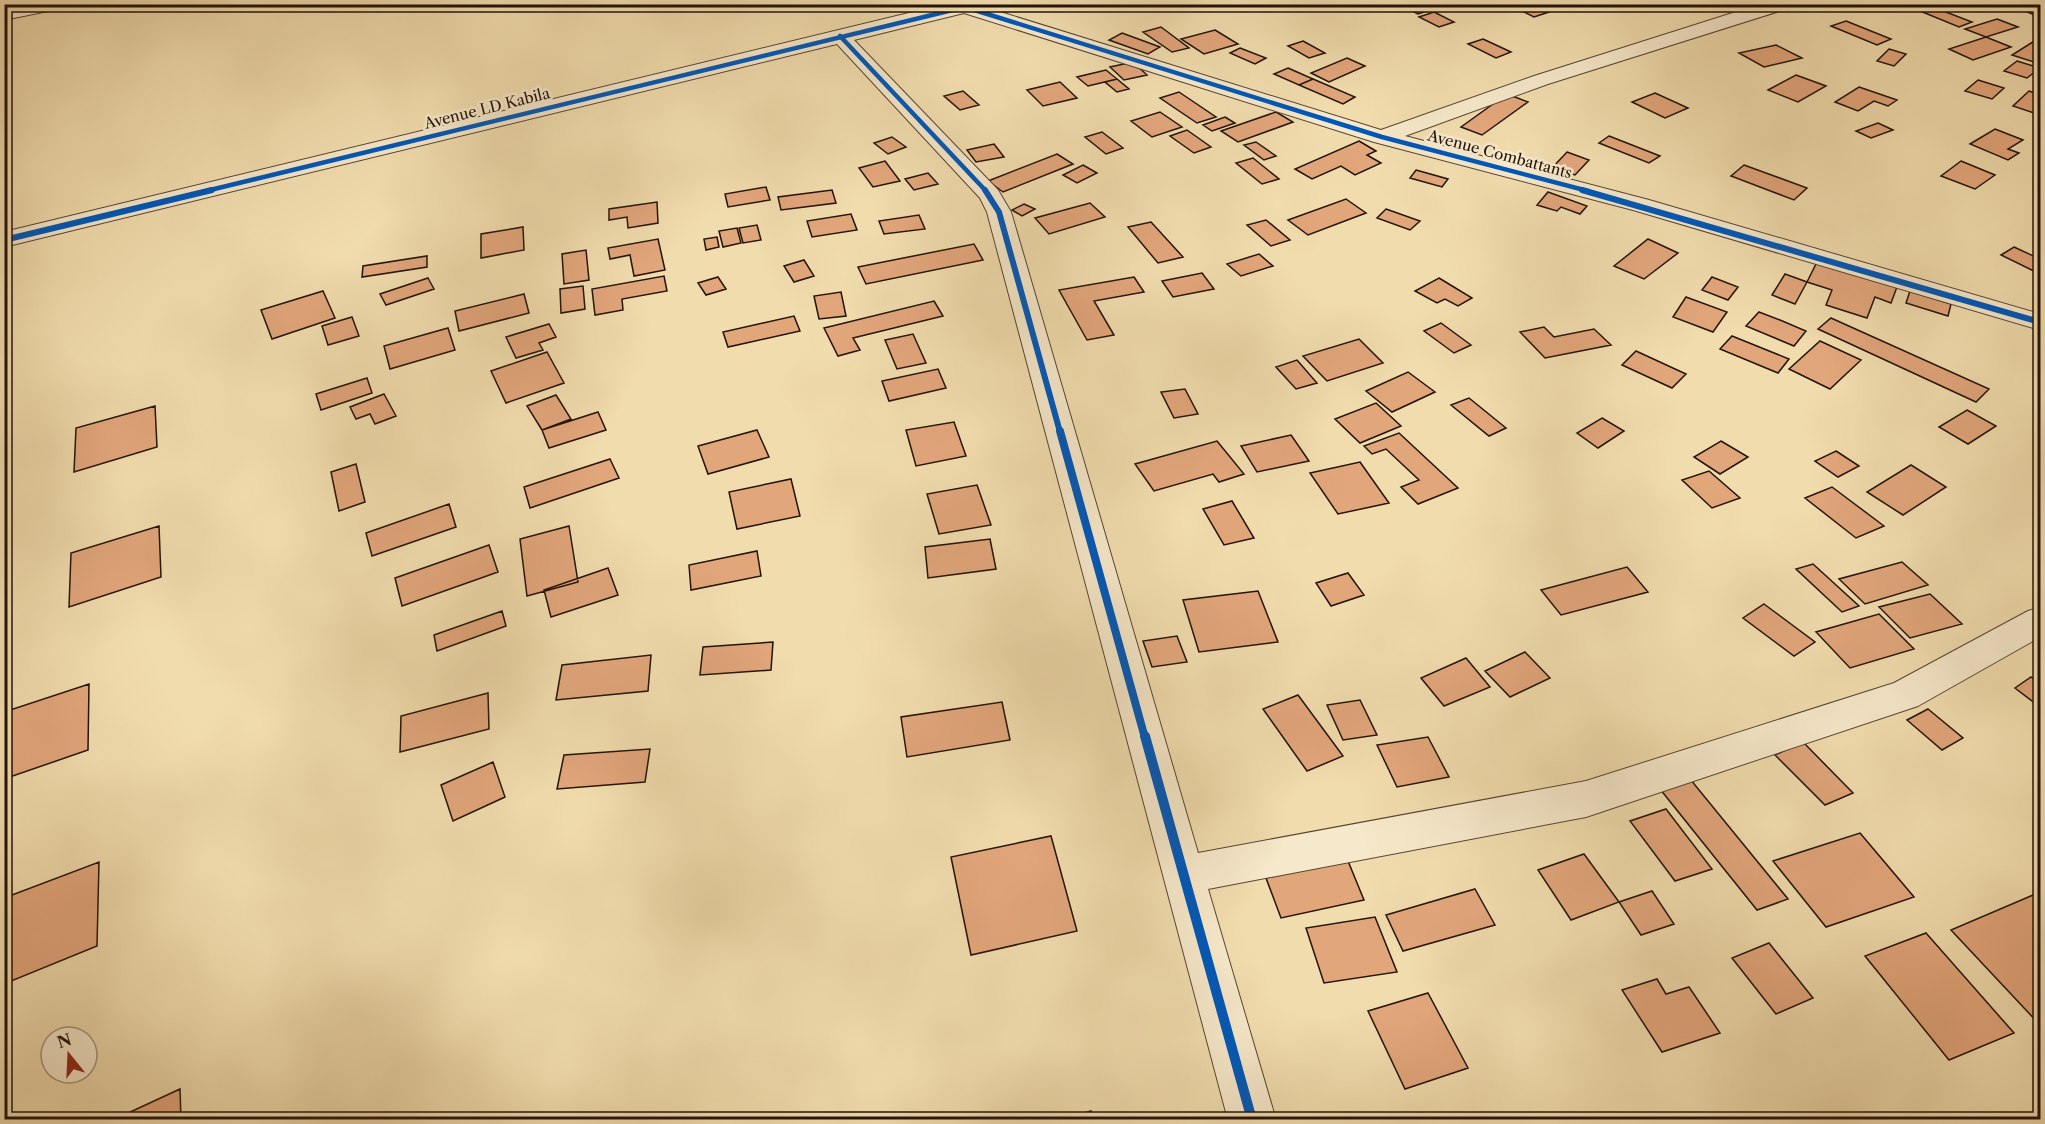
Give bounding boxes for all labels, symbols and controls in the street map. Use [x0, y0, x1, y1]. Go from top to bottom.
street label: Avenue LD Kabila [421, 83, 552, 133]
street label: Avenue Combattants [1425, 125, 1574, 182]
north arrow [39, 1025, 99, 1085]
text: N [55, 1029, 74, 1052]

